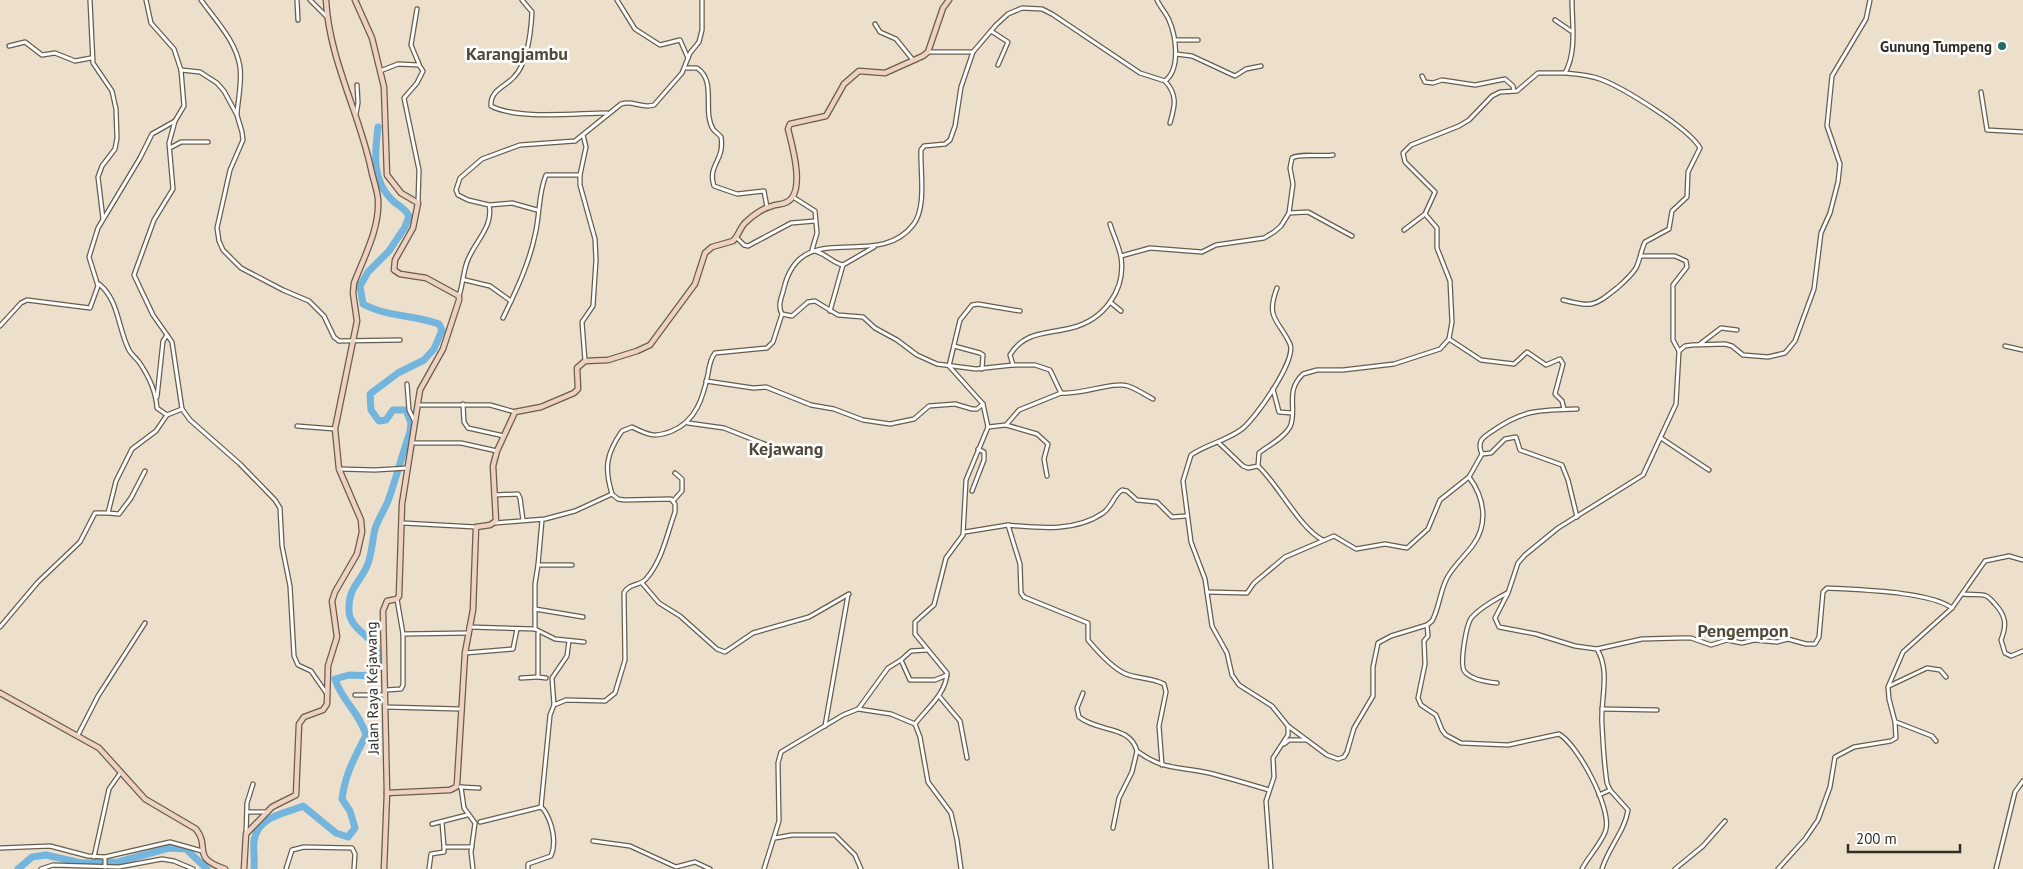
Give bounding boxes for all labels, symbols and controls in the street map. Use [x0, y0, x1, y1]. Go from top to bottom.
place label: Gunung Tumpeng [1880, 37, 1992, 56]
marker: Gunung Tumpeng [1996, 40, 2008, 52]
district label: Karangjambu [466, 42, 568, 65]
district label: Kejawang [749, 437, 823, 460]
district label: Pengempon [1697, 619, 1789, 642]
street label: Jalan Raya Kejawang [361, 621, 383, 756]
scale bar [1848, 822, 1960, 854]
text: 200 m [1856, 829, 1897, 848]

